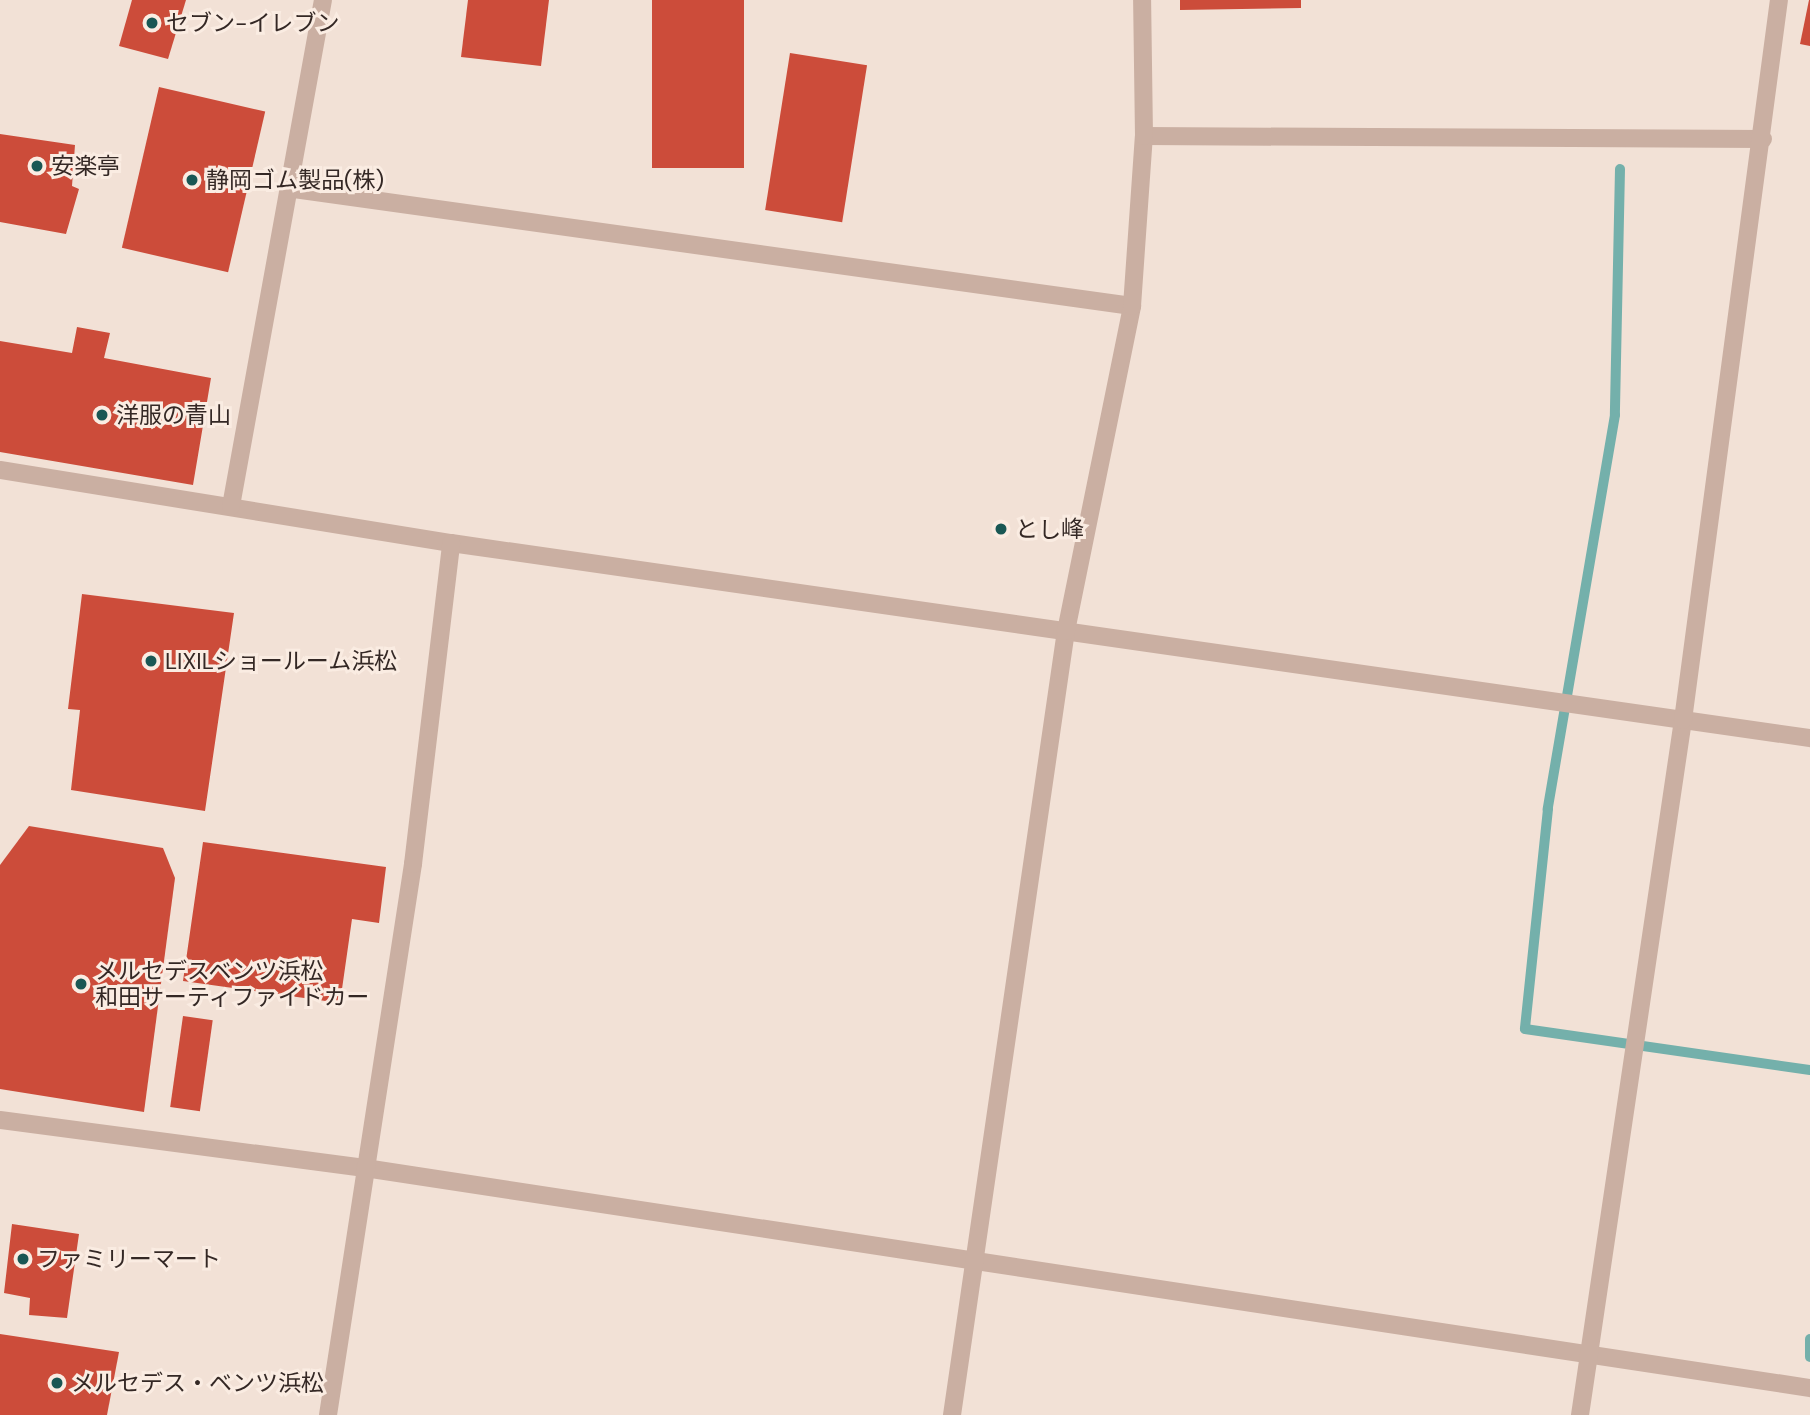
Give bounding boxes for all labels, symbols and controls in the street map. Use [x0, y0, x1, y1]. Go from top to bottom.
place label: セブン-イレブン [166, 9, 339, 37]
marker: セブン-イレブン [144, 15, 160, 31]
place label: 安楽亭 [51, 152, 120, 180]
marker: 安楽亭 [29, 158, 45, 174]
place label: 静岡ゴム製品(株) [206, 166, 384, 194]
marker: 静岡ゴム製品(株) [184, 172, 200, 188]
place label: 洋服の青山 [116, 401, 231, 429]
marker: 洋服の青山 [94, 407, 110, 423]
place label: とし峰 [1015, 515, 1084, 543]
marker: とし峰 [993, 521, 1009, 537]
place label: LIXILショールーム浜松 [165, 647, 398, 675]
marker: LIXILショールーム浜松 [143, 653, 159, 669]
place label: メルセデスベンツ浜松 和田サーティファイドカー [95, 957, 371, 1011]
marker: メルセデスベンツ浜松 和田サーティファイドカー [73, 976, 89, 992]
place label: ファミリーマート [37, 1245, 221, 1273]
marker: ファミリーマート [15, 1251, 31, 1267]
place label: メルセデス・ベンツ浜松 [71, 1369, 324, 1397]
marker: メルセデス・ベンツ浜松 [49, 1375, 65, 1391]

